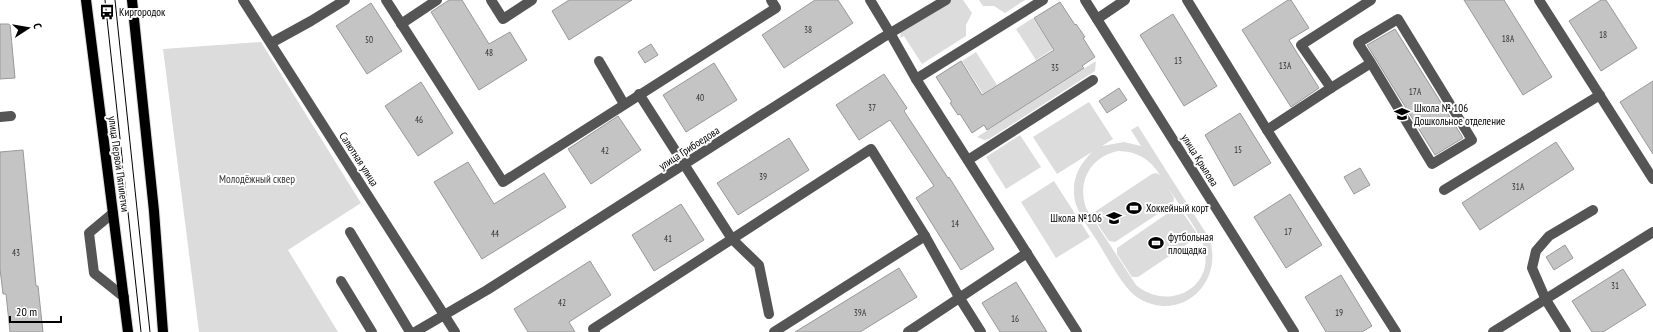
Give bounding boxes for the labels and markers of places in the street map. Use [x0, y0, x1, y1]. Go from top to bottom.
bus stop icon: Киргородок [98, 3, 116, 21]
place label: Киргородок [119, 5, 166, 19]
place label: Школа № 106 Дошкольное отделение [1414, 101, 1506, 128]
school or university icon: Школа № 106 Дошкольное отделение [1393, 105, 1411, 123]
sports icon: Хоккейный корт [1125, 199, 1143, 217]
place label: Хоккейный корт [1146, 201, 1209, 215]
school or university icon: Школа №106 [1105, 209, 1123, 227]
place label: Школа №106 [1050, 211, 1102, 225]
place label: футбольная площадка [1168, 230, 1213, 257]
sports icon: футбольная площадка [1147, 234, 1165, 252]

